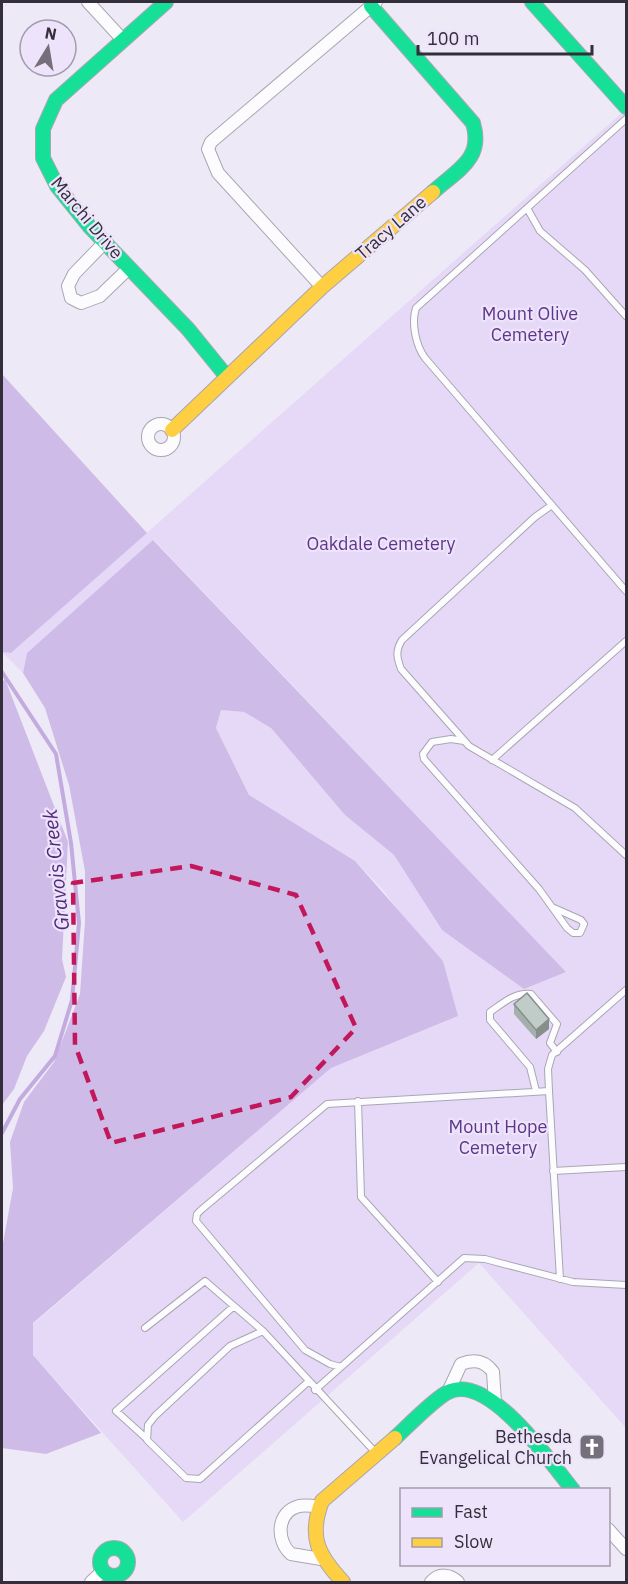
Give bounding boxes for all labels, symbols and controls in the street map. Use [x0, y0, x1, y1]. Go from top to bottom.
north arrow [18, 18, 78, 78]
scale bar [418, 18, 592, 56]
text: N [43, 22, 58, 44]
text: 100 m [427, 27, 479, 50]
street label: Marchi Drive [46, 172, 129, 264]
street label: Tracy Lane [350, 190, 431, 265]
park label: Mount Olive Cemetery [482, 302, 578, 346]
park label: Oakdale Cemetery [306, 532, 456, 555]
water label: Gravois Creek [36, 807, 75, 932]
park label: Mount Hope Cemetery [449, 1115, 548, 1159]
place label: Bethesda Evangelical Church [419, 1425, 572, 1469]
church icon: Bethesda Evangelical Church [577, 1432, 607, 1462]
legend [400, 1488, 610, 1566]
text: Fast [454, 1500, 488, 1523]
text: Slow [454, 1530, 493, 1553]

